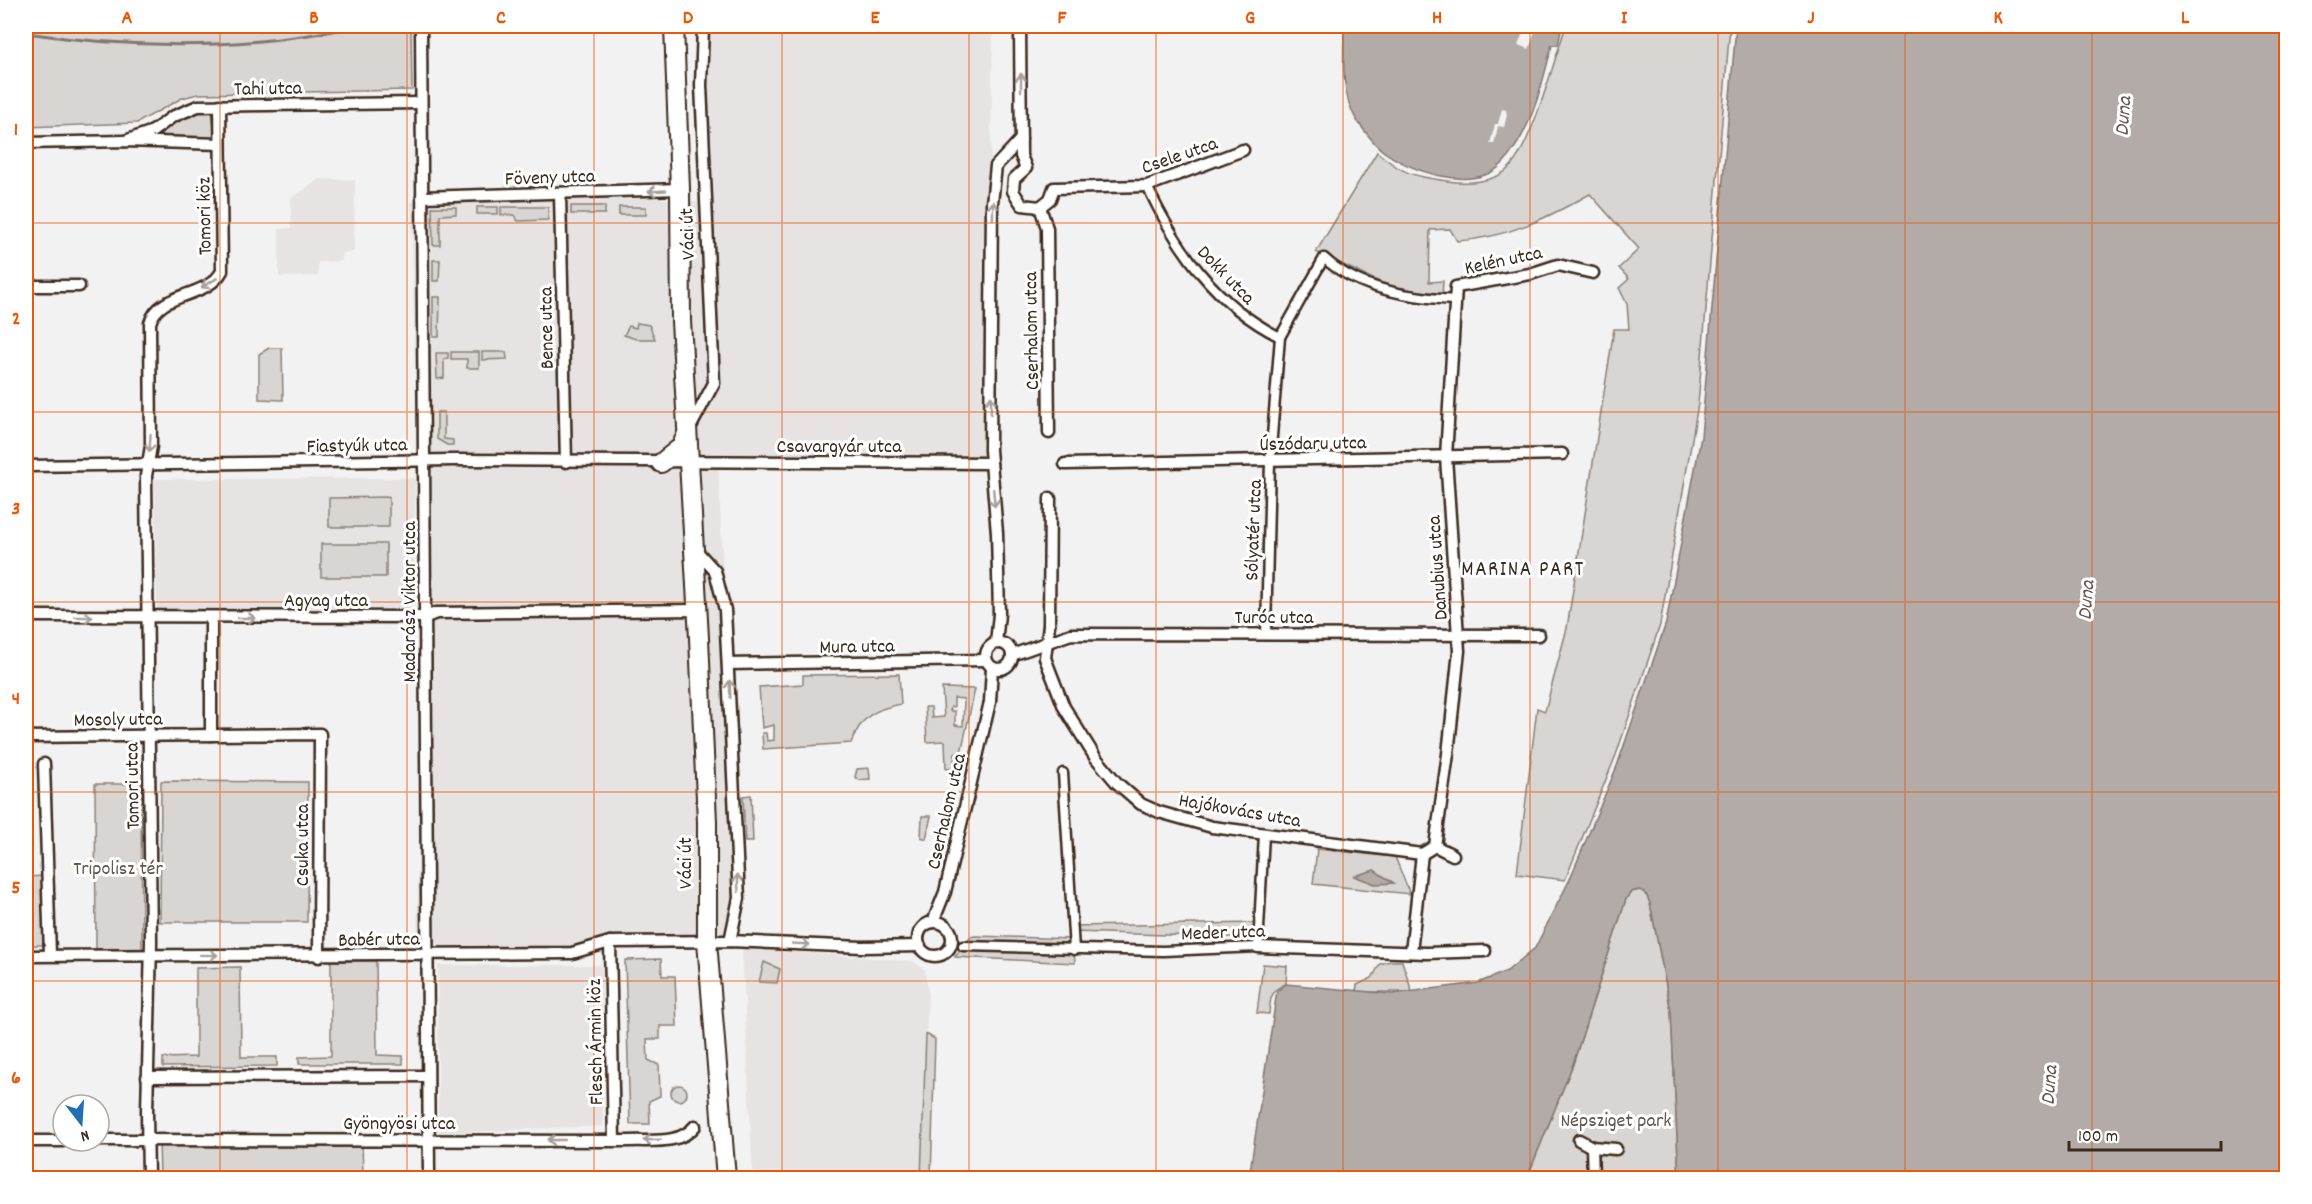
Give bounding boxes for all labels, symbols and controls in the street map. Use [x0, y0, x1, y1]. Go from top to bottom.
text: A [122, 5, 133, 33]
text: B [309, 5, 319, 33]
text: C [496, 5, 506, 33]
text: D [683, 5, 694, 33]
text: E [870, 5, 880, 33]
text: F [1058, 5, 1068, 33]
text: G [1245, 5, 1255, 33]
text: H [1432, 5, 1442, 33]
text: I [1621, 5, 1628, 33]
text: J [1807, 5, 1815, 33]
text: K [1993, 5, 2003, 33]
text: L [2181, 5, 2190, 33]
one-way arrow [1015, 73, 1026, 93]
street label: Tahi utca [234, 75, 303, 105]
water label: Duna [2109, 94, 2141, 137]
text: 1 [14, 117, 18, 145]
street label: Csele utca [1138, 131, 1222, 183]
street label: Föveny utca [504, 163, 596, 195]
street label: Tomori köz [191, 176, 221, 255]
one-way arrow [648, 185, 667, 196]
one-way arrow [987, 200, 998, 220]
street label: Váci út [674, 207, 704, 260]
street label: Dokk utca [1189, 240, 1261, 313]
street label: Kelén utca [1462, 240, 1546, 284]
street label: Cserhalom utca [1018, 271, 1048, 390]
one-way arrow [201, 278, 218, 290]
street label: Bence utca [533, 286, 563, 369]
text: 2 [12, 306, 20, 334]
one-way arrow [985, 395, 997, 415]
street label: Úszódaru utca [1259, 430, 1367, 460]
street label: Fiastyúk utca [306, 432, 408, 462]
one-way arrow [144, 433, 155, 453]
street label: Csavargyár utca [776, 434, 902, 462]
street label: Sólyatér utca [1239, 478, 1271, 581]
one-way arrow [989, 488, 1000, 508]
text: 3 [12, 496, 20, 524]
street label: Danubius utca [1421, 514, 1457, 621]
street label: Madarász Viktor utca [397, 521, 425, 683]
district label: MARINA PART [1461, 556, 1585, 586]
water label: Duna [2072, 578, 2104, 621]
street label: Agyag utca [284, 588, 369, 616]
street label: Turóc utca [1235, 605, 1314, 633]
one-way arrow [73, 611, 93, 623]
one-way arrow [237, 612, 257, 624]
street label: Mura utca [819, 633, 895, 663]
one-way arrow [724, 679, 735, 699]
text: 4 [12, 686, 20, 714]
street label: Mosoly utca [73, 706, 163, 736]
street label: Tomori utca [119, 742, 149, 830]
street label: Cserhalom utca [921, 750, 975, 873]
street label: Hajókovács utca [1176, 787, 1303, 837]
street label: Csuka utca [290, 803, 318, 886]
street label: Váci út [673, 837, 701, 889]
park label: Tripolisz tér [73, 856, 163, 884]
one-way arrow [732, 874, 743, 894]
text: 5 [11, 875, 21, 903]
street label: Meder utca [1181, 919, 1266, 949]
street label: Babér utca [338, 926, 421, 956]
one-way arrow [791, 939, 811, 950]
one-way arrow [199, 949, 219, 961]
street label: Flesch Ármin köz [582, 978, 612, 1105]
water label: Duna [2035, 1063, 2067, 1106]
text: 6 [11, 1065, 21, 1093]
north arrow [51, 1093, 111, 1153]
park label: Népsziget park [1560, 1108, 1672, 1136]
street label: Gyöngyösi utca [343, 1111, 456, 1139]
scale bar [2069, 1114, 2220, 1152]
text: N [77, 1123, 92, 1147]
text: 100 m [2078, 1125, 2118, 1150]
one-way arrow [546, 1134, 566, 1146]
one-way arrow [642, 1134, 662, 1146]

